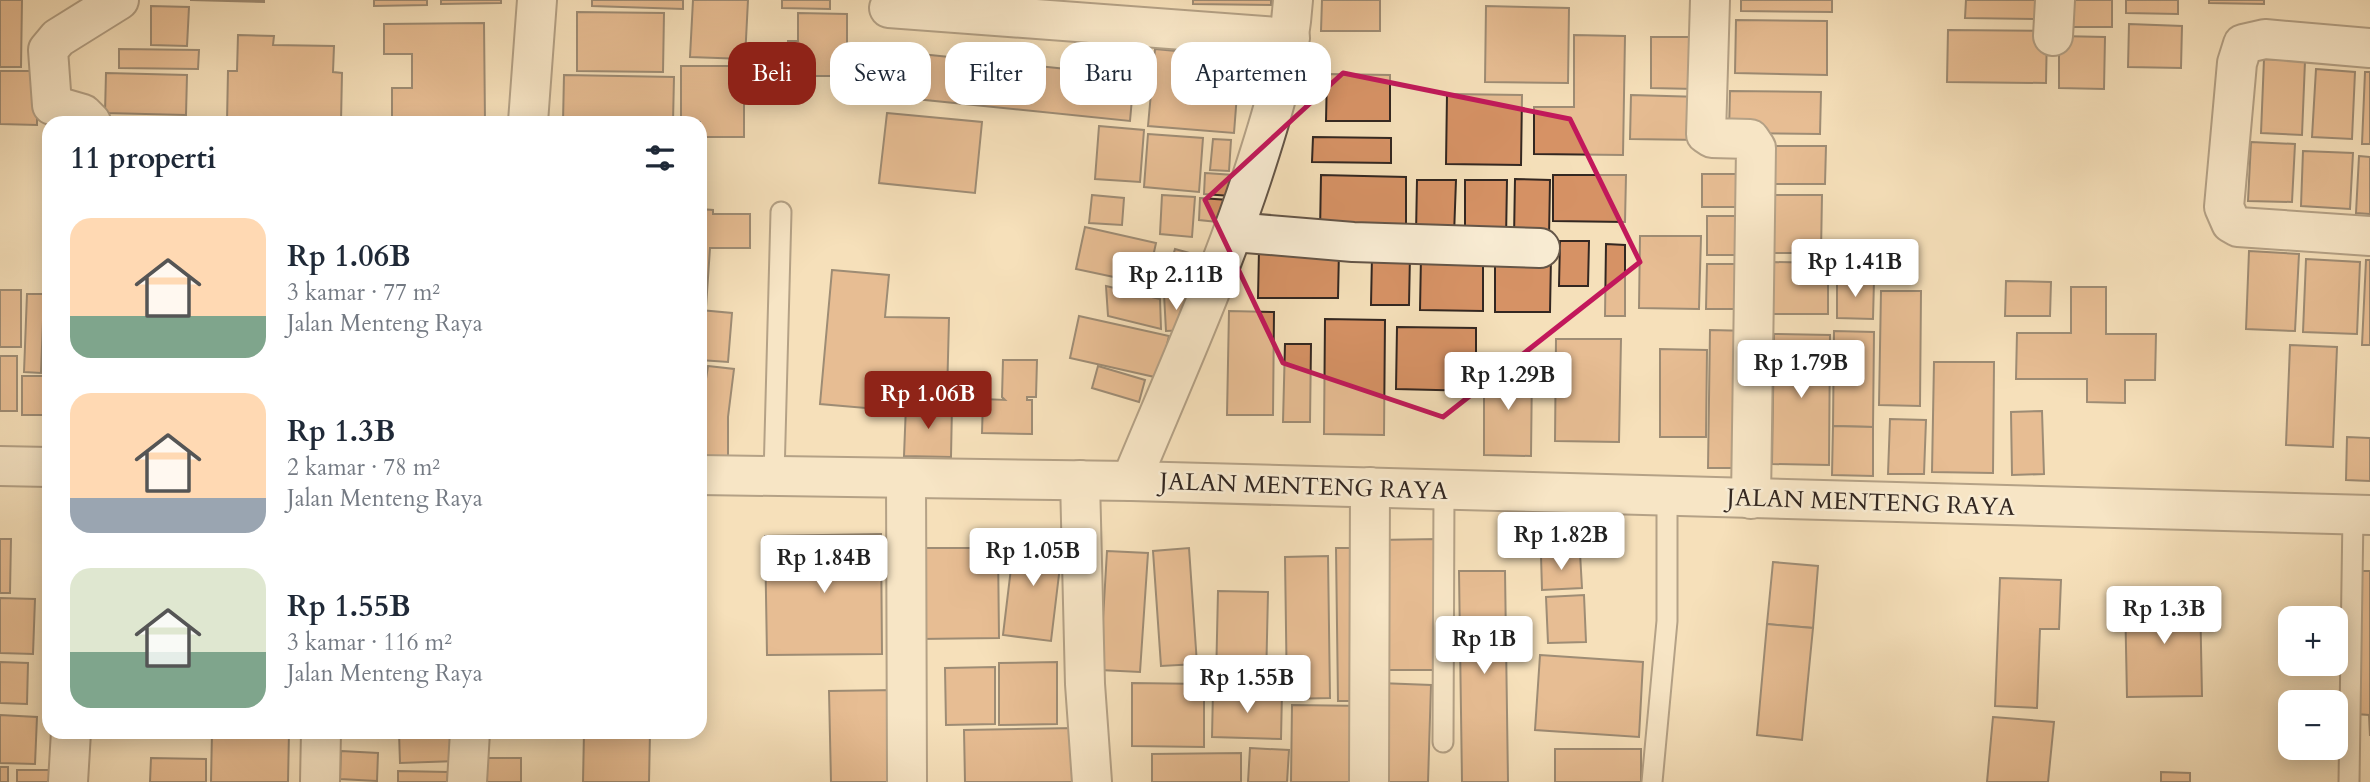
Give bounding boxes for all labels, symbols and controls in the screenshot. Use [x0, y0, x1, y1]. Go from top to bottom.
chip: Beli [728, 42, 816, 105]
chip: Sewa [830, 42, 931, 105]
chip: Filter [945, 42, 1046, 105]
chip: Baru [1060, 42, 1157, 105]
chip: Apartemen [1171, 42, 1331, 105]
text: 11 properti [70, 138, 216, 179]
icon: filters [641, 139, 679, 177]
text: Rp 1.06B [287, 236, 411, 277]
pin: Rp 1.41B [1783, 240, 1927, 299]
icon: home [126, 246, 210, 330]
text: Rp 1.41B [1808, 246, 1902, 277]
pin: Rp 2.11B [1104, 252, 1248, 312]
text: Rp 2.11B [1129, 259, 1223, 290]
text: 3 kamar · 77 m² [287, 277, 440, 308]
text: Jalan Menteng Raya [287, 308, 483, 339]
pin: Rp 1.79B [1729, 340, 1873, 400]
text: Rp 1.79B [1754, 347, 1848, 378]
pin: Rp 1.29B [1436, 352, 1580, 412]
text: Rp 1.29B [1461, 359, 1555, 390]
pin: Rp 1.06B [856, 372, 1000, 431]
text: Rp 1.06B [881, 378, 975, 409]
text: Rp 1.3B [287, 411, 395, 452]
icon: home [126, 421, 210, 505]
text: 2 kamar · 78 m² [287, 452, 440, 483]
street label: JALAN MENTENG RAYA [1156, 465, 1450, 508]
street label: JALAN MENTENG RAYA [1723, 481, 2017, 524]
text: Jalan Menteng Raya [287, 483, 483, 514]
pin: Rp 1.82B [1489, 512, 1633, 572]
text: Rp 1.82B [1514, 519, 1608, 550]
pin: Rp 1.05B [961, 528, 1105, 588]
text: Rp 1.05B [986, 535, 1080, 566]
pin: Rp 1.84B [752, 536, 896, 595]
text: Rp 1.84B [777, 542, 871, 573]
text: Rp 1.55B [287, 586, 411, 627]
pin: Rp 1.3B [2099, 586, 2229, 646]
text: Rp 1.3B [2122, 593, 2206, 624]
icon: home [126, 596, 210, 680]
map controls [2278, 606, 2348, 760]
button: + [2278, 606, 2348, 676]
pin: Rp 1B [1435, 616, 1533, 676]
text: Rp 1B [1452, 623, 1516, 654]
text: 3 kamar · 116 m² [287, 627, 452, 658]
pin: Rp 1.55B [1175, 656, 1319, 715]
text: Jalan Menteng Raya [287, 658, 483, 689]
text: Rp 1.55B [1200, 662, 1294, 693]
button: − [2278, 690, 2348, 760]

